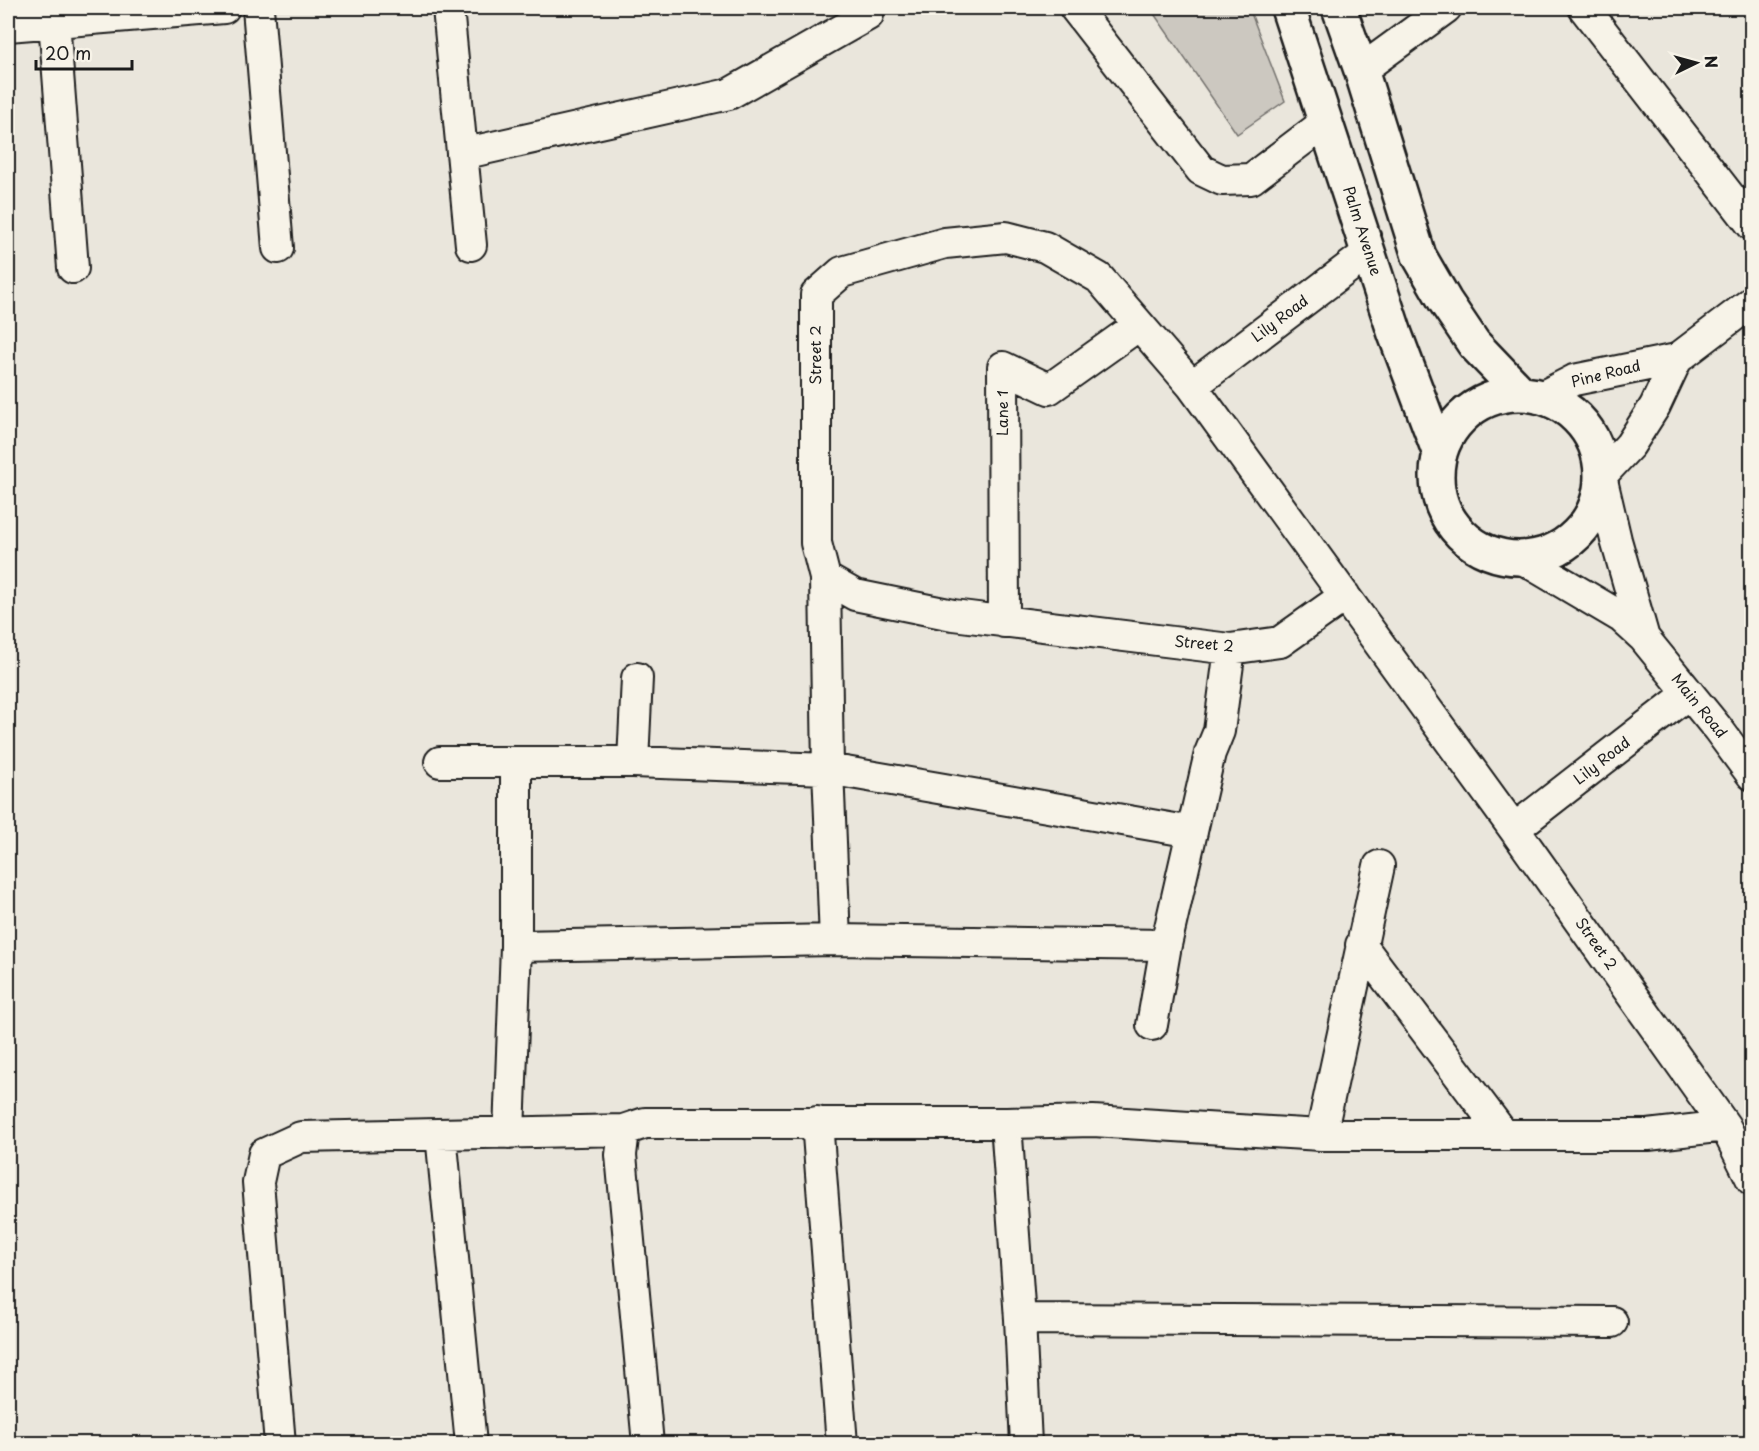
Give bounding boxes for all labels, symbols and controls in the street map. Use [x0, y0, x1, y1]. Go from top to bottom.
scale bar [36, 33, 132, 71]
north arrow [1666, 33, 1726, 93]
text: 20 m [45, 39, 91, 66]
text: N [1699, 54, 1724, 69]
street label: Palm Avenue [1338, 183, 1389, 278]
street label: Lily Road [1246, 289, 1313, 347]
street label: Street 2 [803, 325, 826, 385]
street label: Pine Road [1568, 353, 1643, 392]
street label: Lane 1 [990, 390, 1013, 436]
street label: Street 2 [1173, 628, 1235, 657]
street label: Main Road [1667, 668, 1734, 743]
street label: Lily Road [1568, 730, 1634, 789]
street label: Street 2 [1571, 912, 1624, 974]

